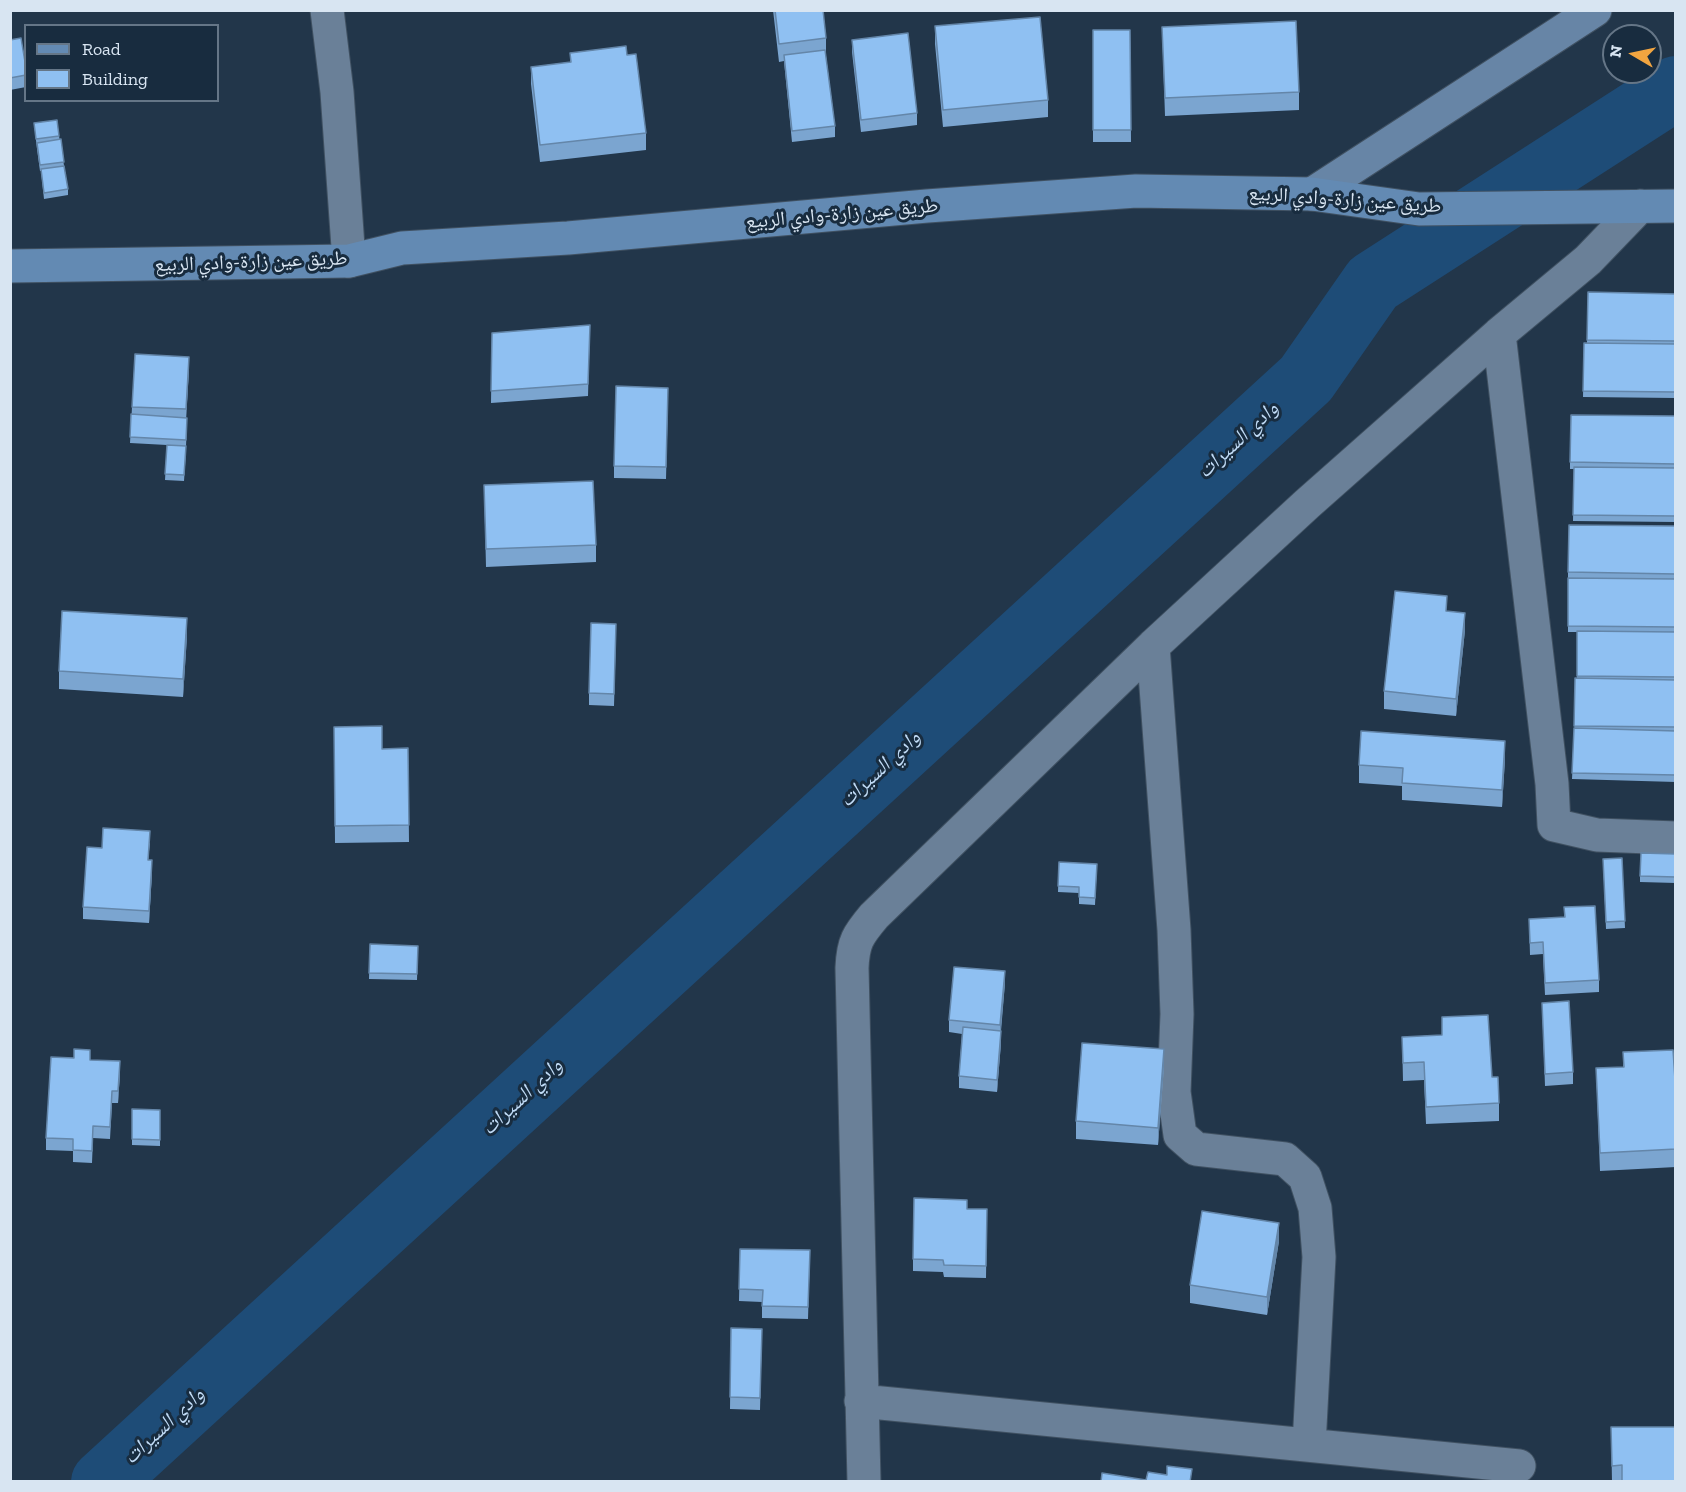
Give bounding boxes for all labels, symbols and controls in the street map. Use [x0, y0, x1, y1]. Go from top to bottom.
legend [24, 24, 219, 102]
north arrow [1602, 24, 1662, 84]
text: Road [82, 38, 121, 60]
text: N [1605, 44, 1626, 59]
text: Building [82, 68, 148, 90]
street label: طريق عين زارة-وادي الربيع [1248, 181, 1442, 219]
street label: طريق عين زارة-وادي الربيع [745, 194, 939, 234]
street label: طريق عين زارة-وادي الربيع [154, 247, 348, 277]
water label: وادي السيرات [1192, 396, 1284, 484]
water label: وادي السيرات [834, 725, 926, 813]
water label: وادي السيرات [476, 1053, 568, 1141]
water label: وادي السيرات [118, 1382, 210, 1470]

